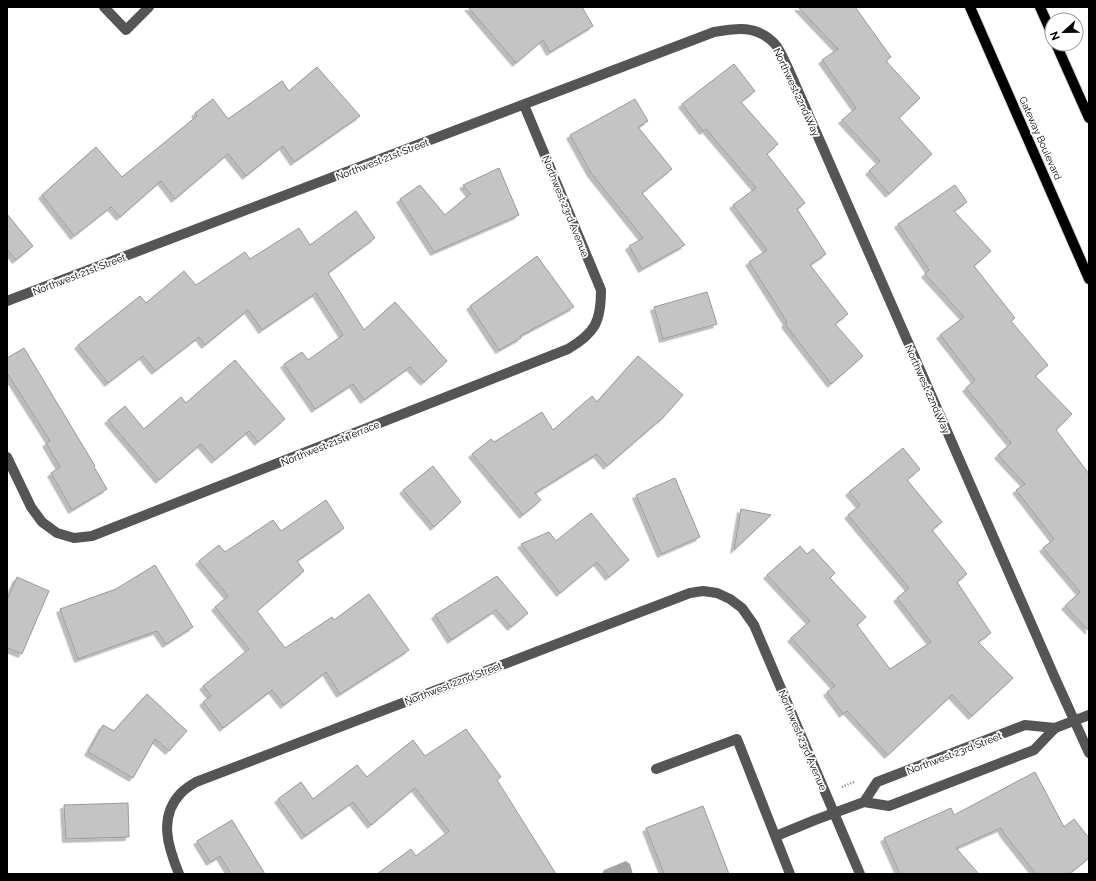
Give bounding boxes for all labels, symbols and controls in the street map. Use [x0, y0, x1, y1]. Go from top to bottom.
north arrow [1044, 12, 1084, 52]
text: N [1048, 29, 1063, 42]
street label: Northwest 22nd Way [771, 46, 822, 139]
street label: Gateway Boulevard [1017, 95, 1064, 181]
street label: Northwest 21st Street [334, 136, 431, 182]
street label: Northwest 23rd Avenue [540, 154, 591, 259]
street label: Northwest 21st Street [31, 251, 128, 297]
street label: Northwest 22nd Way [903, 343, 952, 436]
street label: Northwest 21st Terrace [279, 419, 381, 468]
street label: Northwest 22nd Street [403, 660, 504, 707]
street label: Northwest 23rd Avenue [776, 688, 829, 792]
street label: Northwest 23rd Street [905, 730, 1004, 777]

